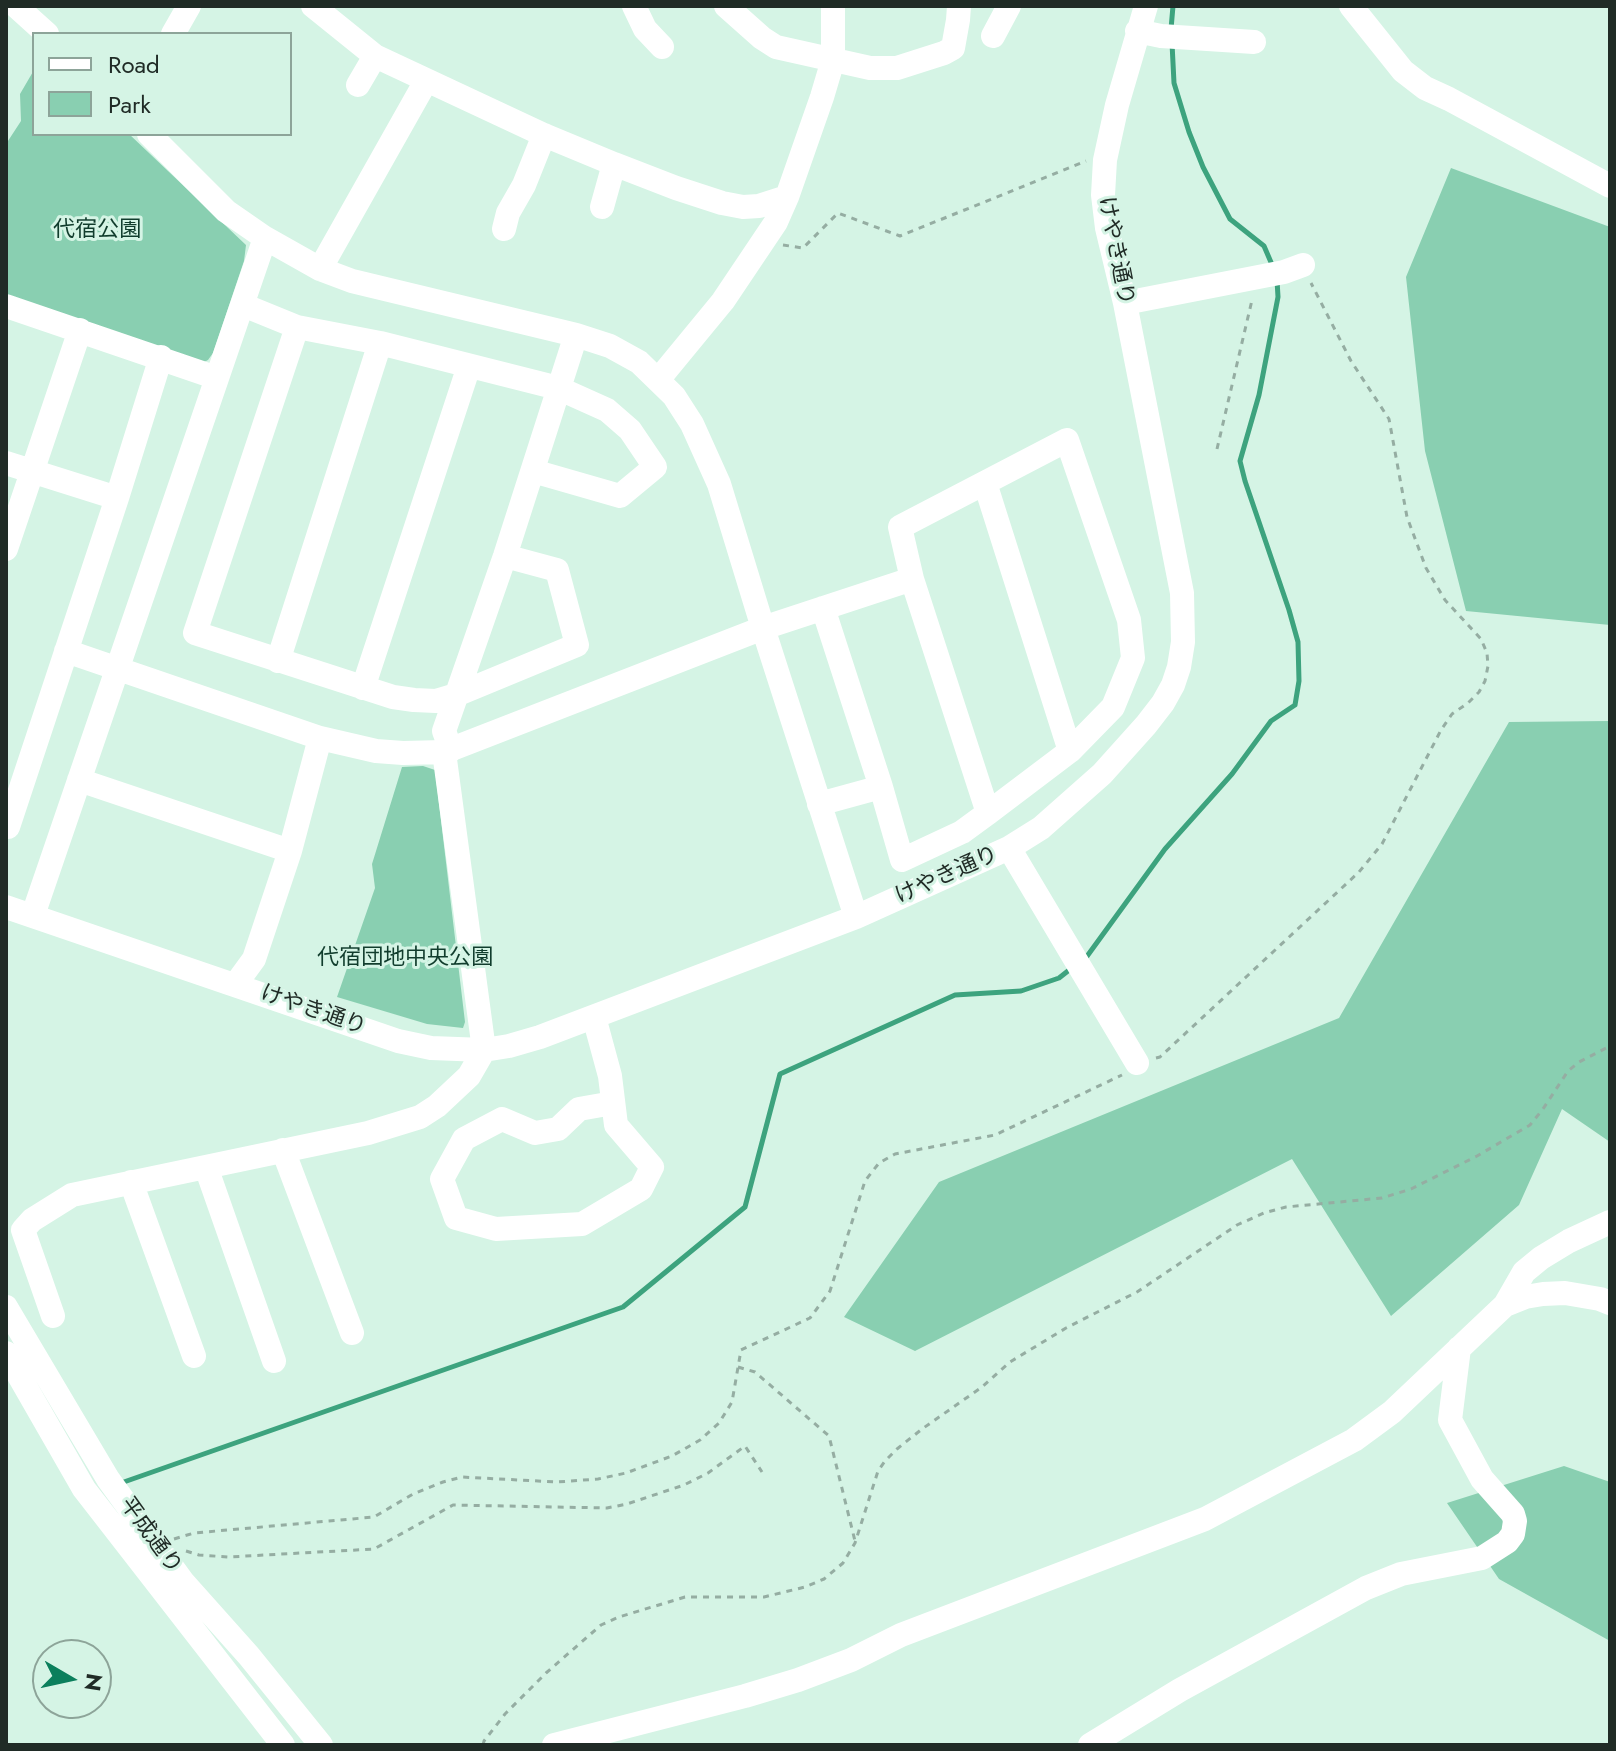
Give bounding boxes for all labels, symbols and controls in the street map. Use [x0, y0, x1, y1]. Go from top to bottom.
legend [32, 32, 292, 136]
text: Road [108, 47, 160, 82]
text: Park [108, 87, 151, 122]
street label: けやき通り [1092, 194, 1138, 308]
park label: 代宿公園 [53, 218, 141, 244]
street label: けやき通り [891, 842, 1003, 910]
park label: 代宿団地中央公園 [317, 946, 493, 972]
street label: けやき通り [257, 981, 369, 1041]
street label: 平成通り [113, 1493, 187, 1579]
north arrow [32, 1639, 112, 1719]
text: N [77, 1671, 111, 1694]

